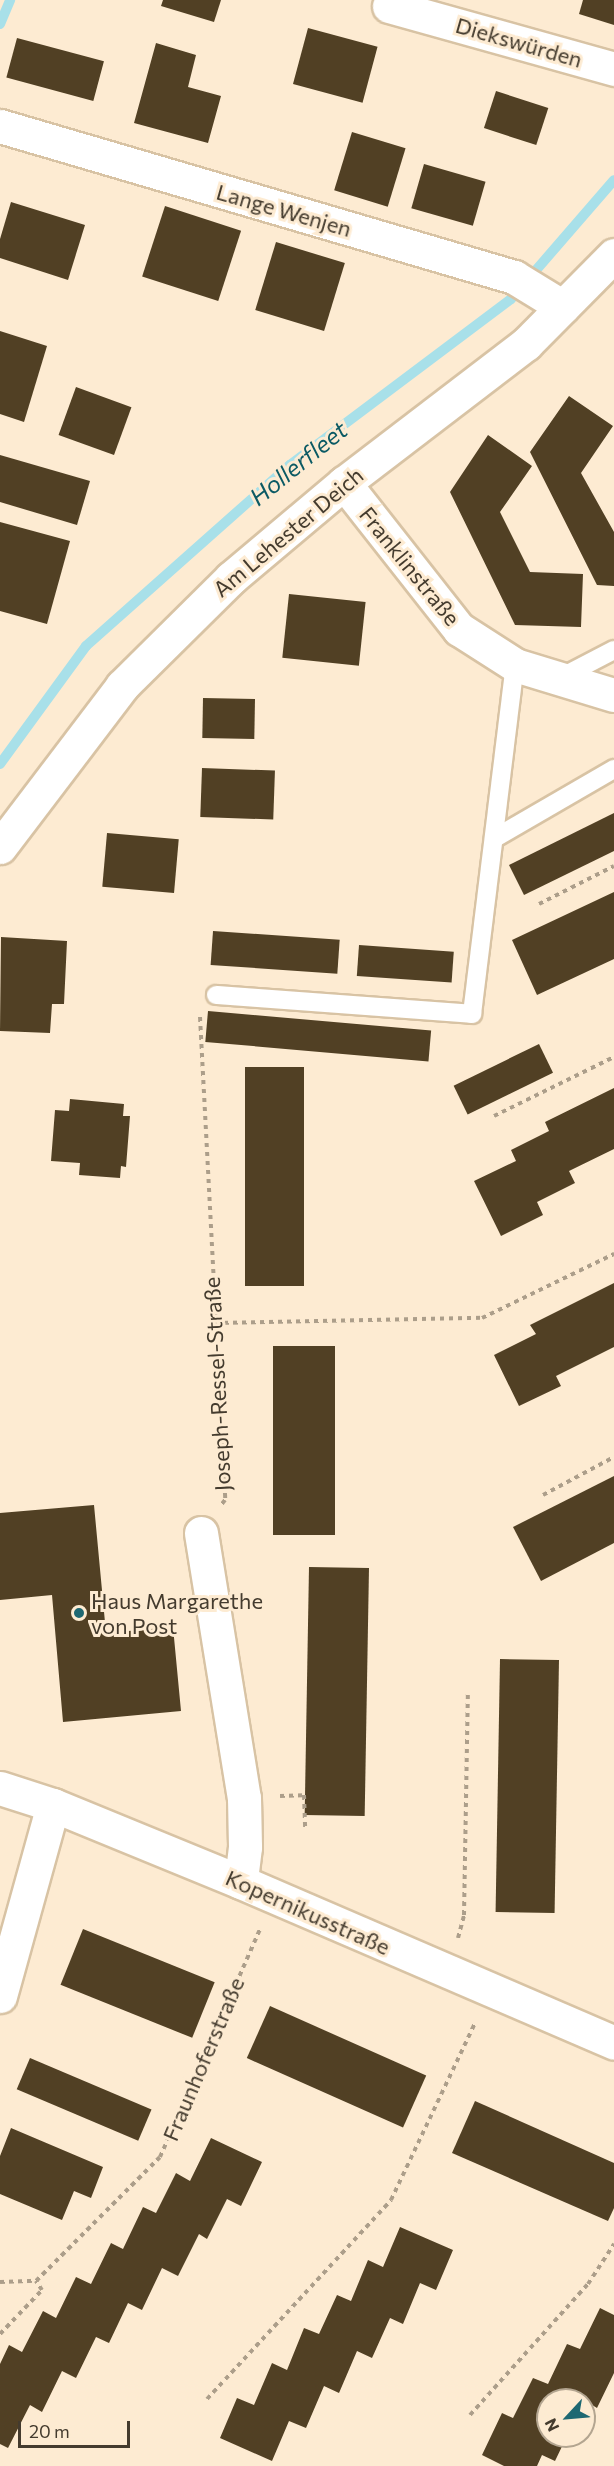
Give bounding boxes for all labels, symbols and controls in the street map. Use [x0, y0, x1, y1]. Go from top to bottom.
street label: Diekswürden [453, 11, 585, 73]
street label: Lange Wenjen [213, 178, 355, 242]
water label: Hollerfleet [243, 415, 353, 511]
street label: Am Lehester Deich [208, 462, 368, 602]
street label: Franklinstraße [354, 501, 466, 631]
street label: Joseph-Ressel-Straße [198, 1276, 236, 1492]
place label: Haus Margarethe von Post [91, 1587, 263, 1639]
marker: Haus Margarethe von Post [72, 1606, 86, 1620]
street label: Kopernikusstraße [222, 1864, 394, 1960]
street label: Fraunhoferstraße [157, 1973, 249, 2145]
north arrow [536, 2388, 596, 2448]
scale bar [21, 2409, 134, 2447]
text: N [540, 2416, 562, 2435]
text: 20 m [29, 2420, 70, 2442]

